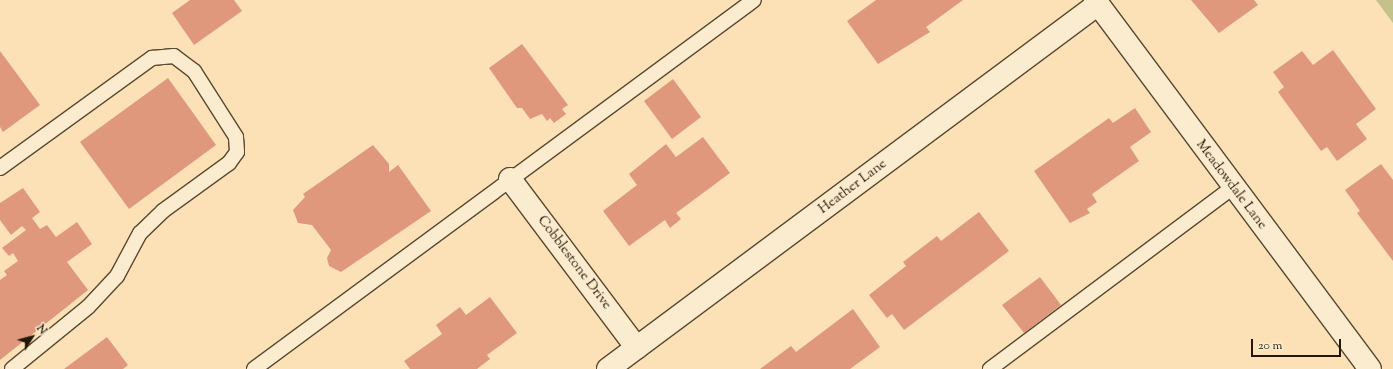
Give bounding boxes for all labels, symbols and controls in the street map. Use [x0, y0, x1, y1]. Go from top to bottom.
street label: Meadowdale Lane [1192, 137, 1270, 233]
street label: Heather Lane [816, 156, 890, 218]
street label: Cobblestone Drive [533, 213, 615, 313]
north arrow [12, 317, 52, 357]
text: N [33, 321, 51, 338]
scale bar [1253, 331, 1343, 357]
text: 20 m [1258, 337, 1282, 355]

